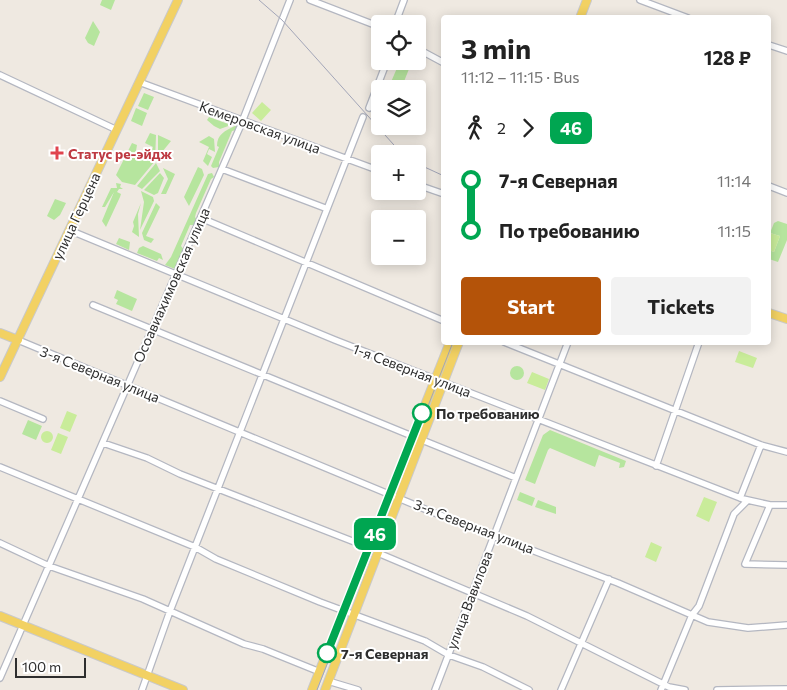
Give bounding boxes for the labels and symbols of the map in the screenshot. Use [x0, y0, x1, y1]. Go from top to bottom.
street label: Кемеровская улица [197, 97, 323, 157]
place label: Статус ре-эйдж [68, 145, 172, 162]
marker: Статус ре-эйдж [50, 146, 64, 160]
street label: улица Герцена [48, 170, 104, 262]
street label: Осоавиахимовская улица [129, 205, 213, 365]
street label: 1-я Северная улица [350, 340, 474, 400]
street label: 3-я Северная улица [38, 342, 162, 406]
marker: По требованию [412, 403, 432, 423]
place label: По требованию [436, 405, 540, 422]
street label: 3-я Северная улица [411, 495, 537, 557]
line badge: 46 [352, 518, 398, 550]
street label: улица Вавилова [442, 548, 496, 652]
marker: 7-я Северная [317, 643, 337, 663]
place label: 7-я Северная [341, 645, 428, 662]
scale bar [15, 655, 86, 678]

